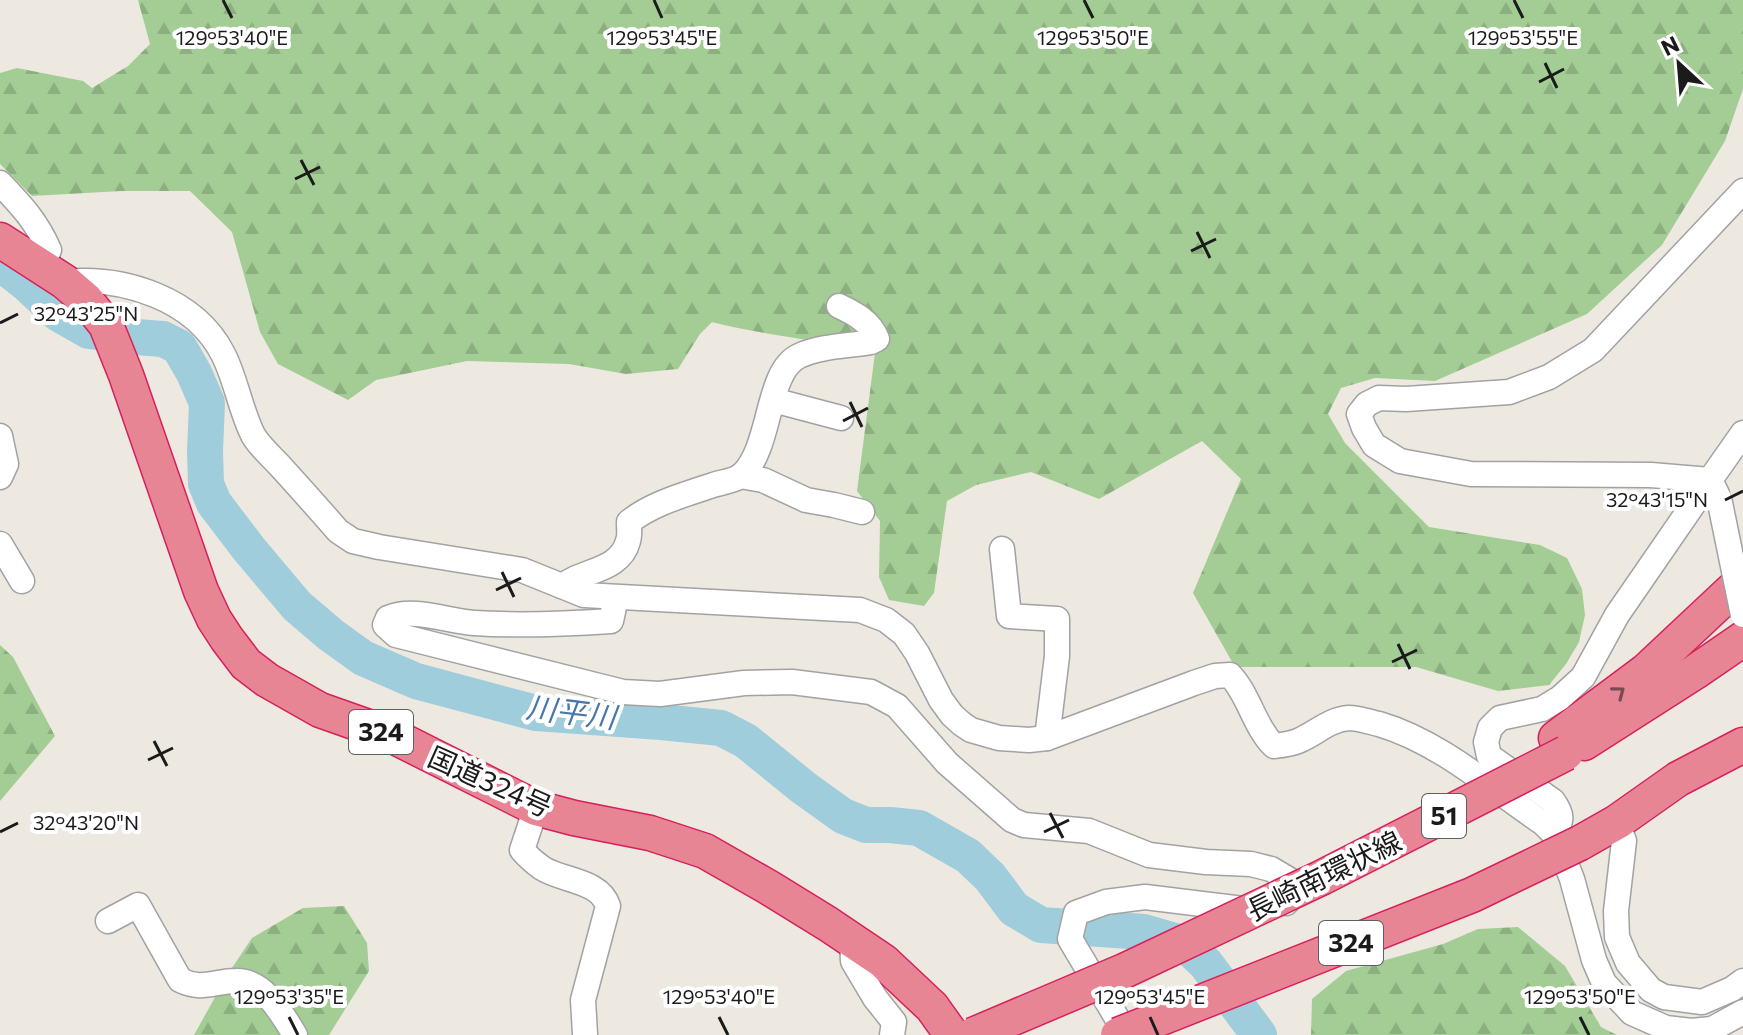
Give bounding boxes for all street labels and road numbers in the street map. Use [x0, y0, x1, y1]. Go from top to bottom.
road number: 324 [349, 710, 413, 754]
street label: 国道324号 [423, 739, 558, 823]
road number: 51 [1422, 794, 1466, 838]
street label: 長崎南環状線 [1241, 823, 1407, 927]
road number: 324 [1319, 921, 1383, 965]

